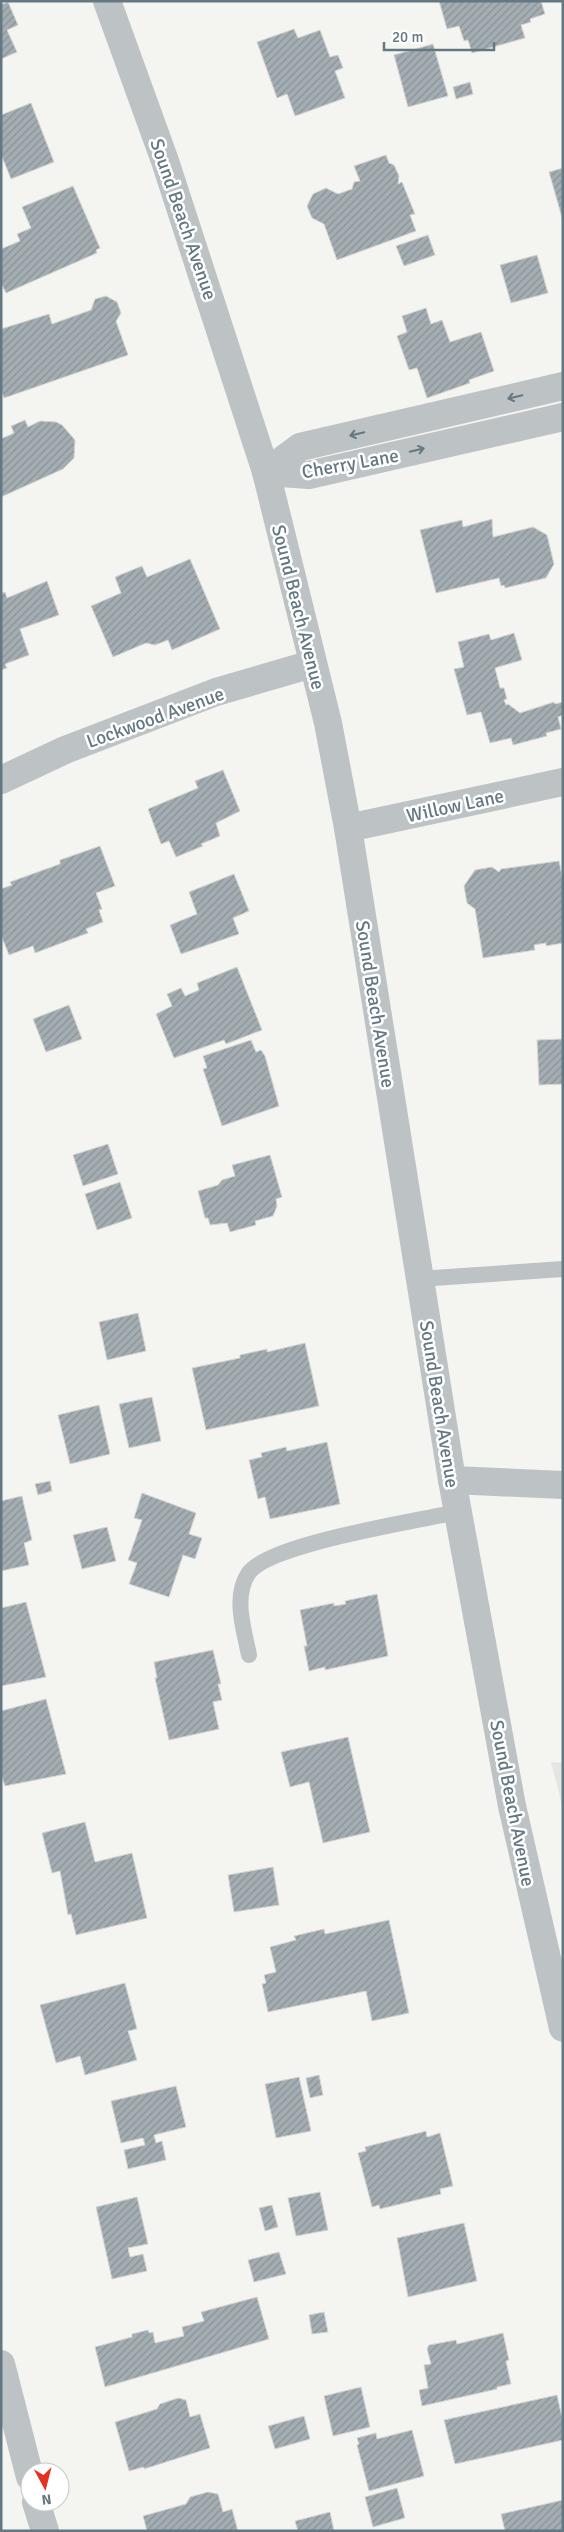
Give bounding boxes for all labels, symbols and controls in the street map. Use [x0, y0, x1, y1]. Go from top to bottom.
scale bar [384, 20, 494, 52]
text: 20 m [392, 28, 423, 46]
street label: Sound Beach Avenue [144, 136, 222, 303]
one-way arrow [508, 393, 524, 402]
one-way arrow [350, 430, 366, 439]
street label: Cherry Lane [300, 444, 401, 484]
one-way arrow [408, 445, 424, 454]
street label: Sound Beach Avenue [266, 522, 330, 692]
street label: Lockwood Avenue [83, 682, 227, 754]
street label: Willow Lane [404, 784, 506, 828]
street label: Sound Beach Avenue [350, 919, 400, 1089]
street label: Sound Beach Avenue [414, 1319, 464, 1489]
street label: Sound Beach Avenue [484, 1718, 540, 1888]
north arrow [20, 2462, 70, 2512]
text: N [41, 2490, 52, 2508]

